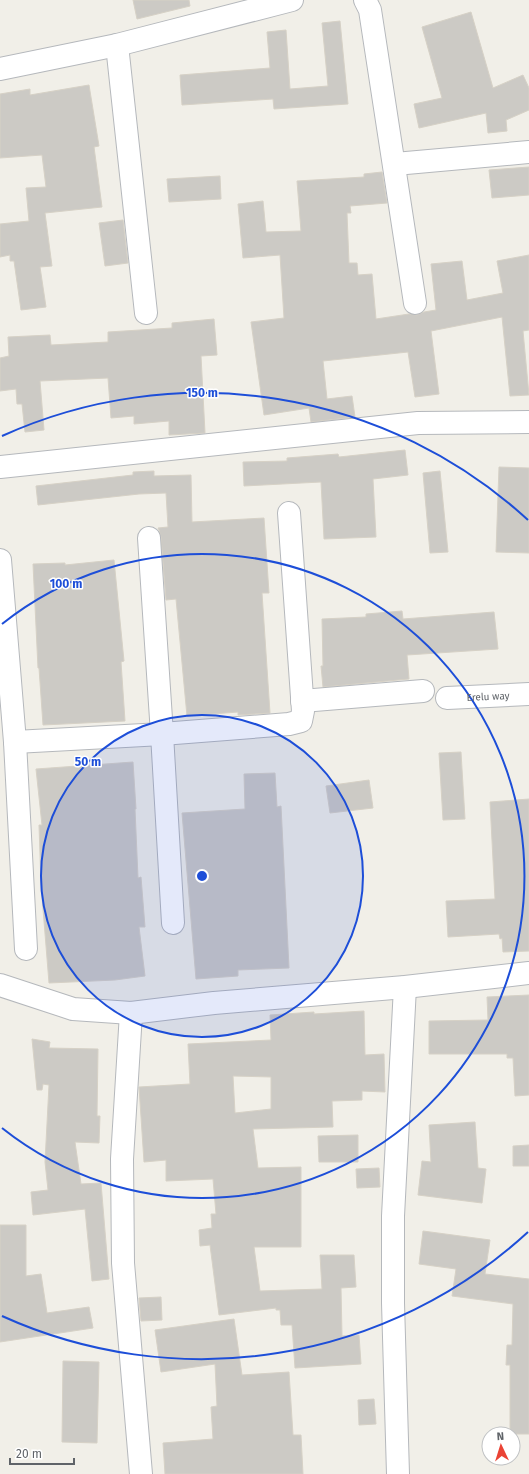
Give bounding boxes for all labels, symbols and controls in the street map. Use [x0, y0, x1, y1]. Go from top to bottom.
text: 150 m [186, 386, 218, 400]
text: 100 m [50, 577, 82, 591]
street label: Erelu way [466, 690, 510, 704]
text: 50 m [75, 755, 101, 769]
centre of rings [195, 869, 209, 883]
north arrow [481, 1426, 521, 1466]
text: N [496, 1430, 504, 1443]
scale bar [10, 1440, 74, 1466]
text: 20 m [16, 1447, 42, 1461]

